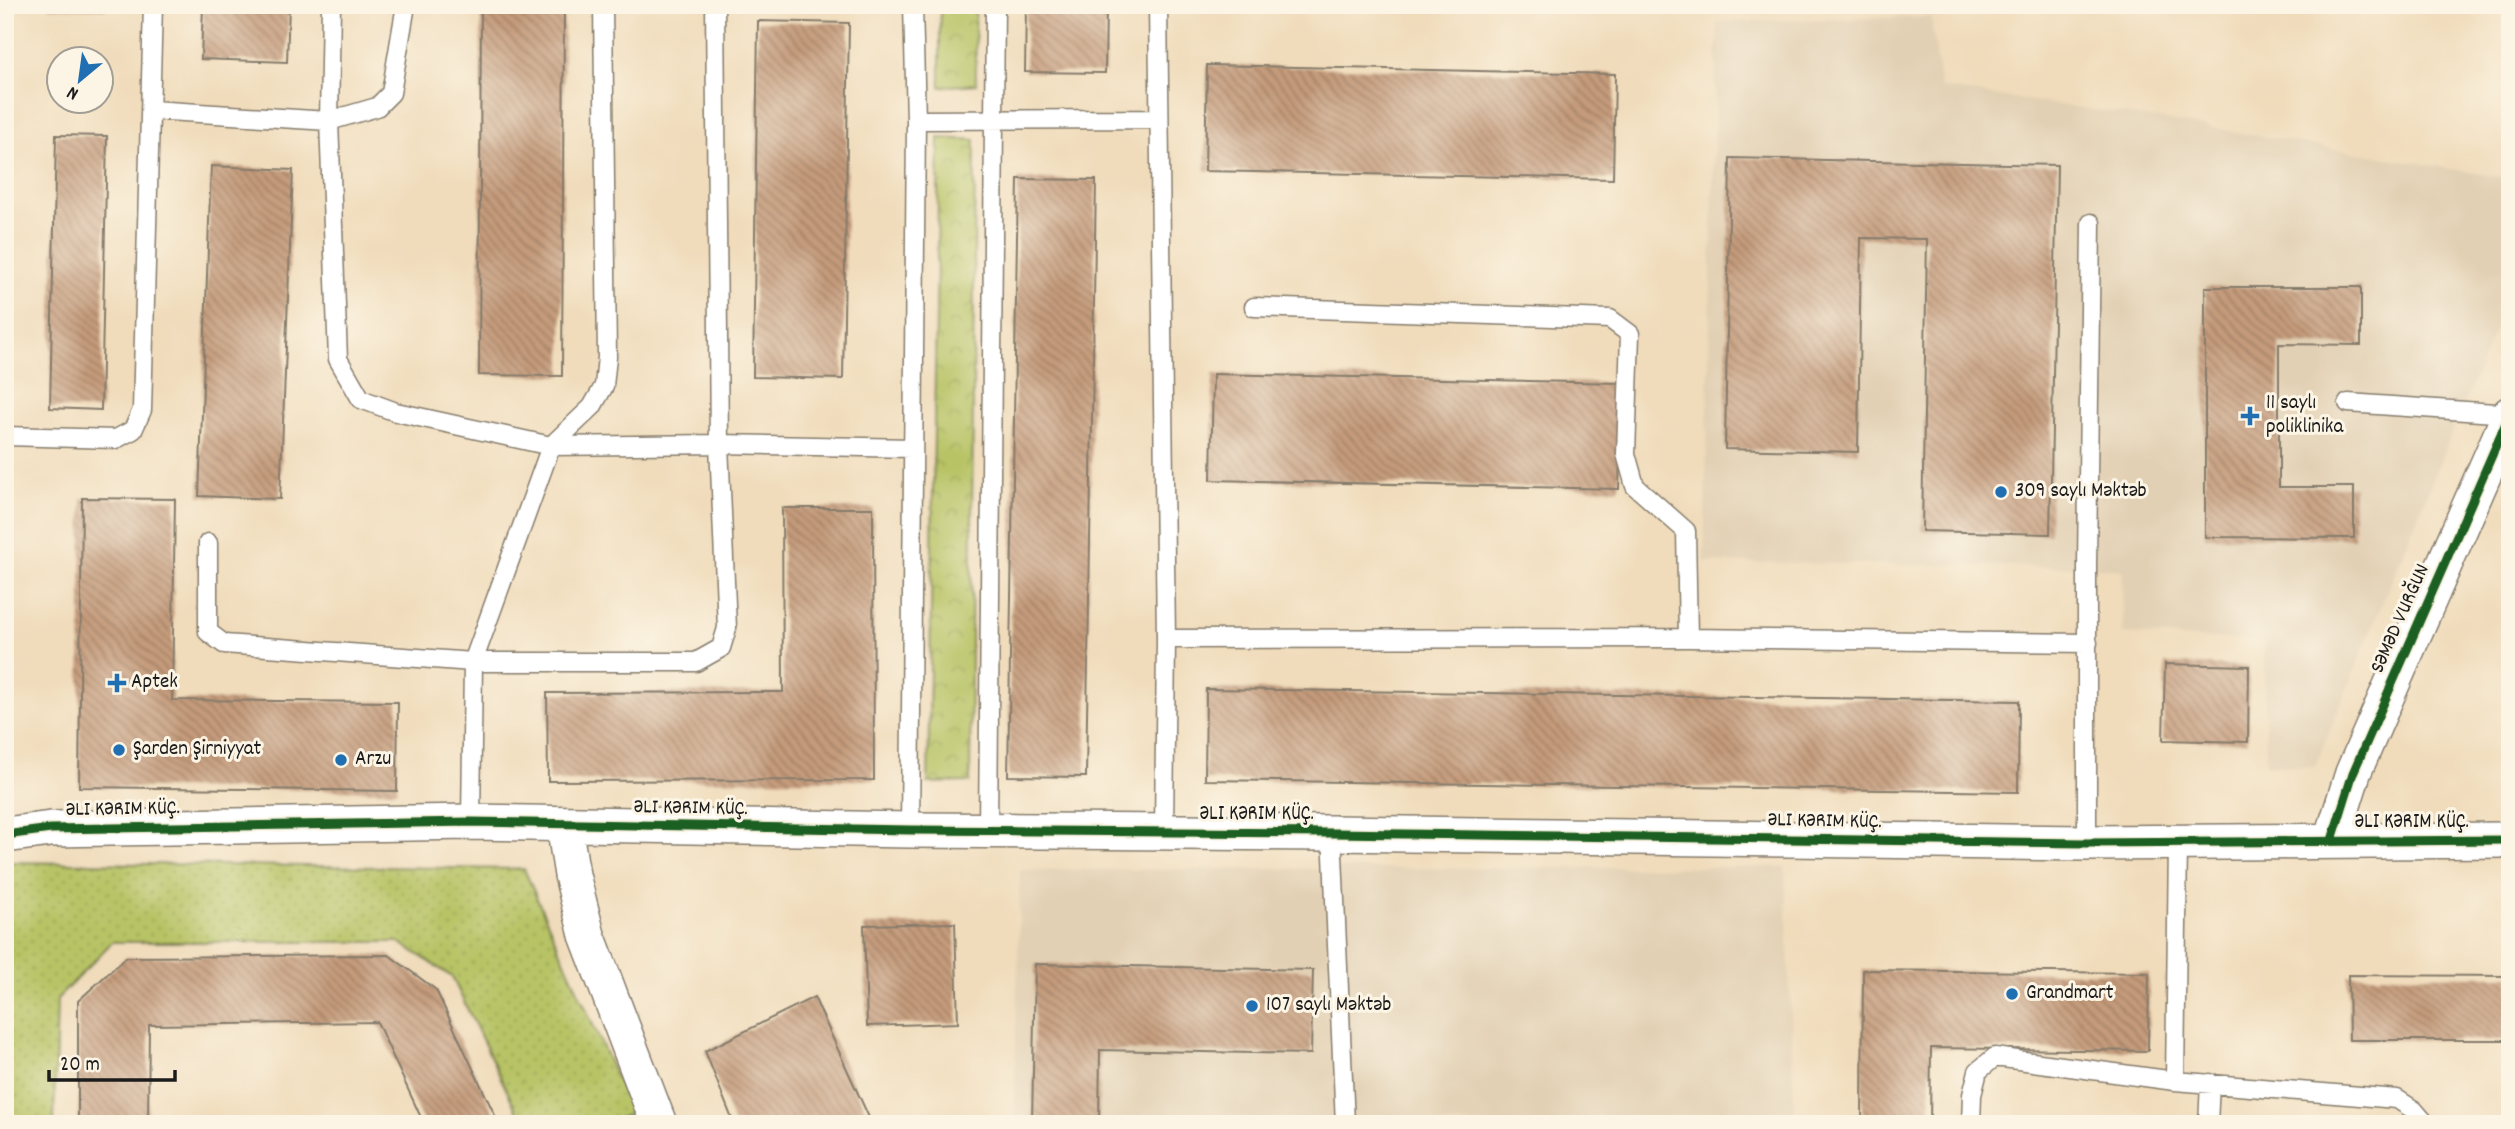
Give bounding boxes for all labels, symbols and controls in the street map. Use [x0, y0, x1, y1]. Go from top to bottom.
north arrow [46, 46, 116, 116]
text: N [63, 78, 84, 106]
place label: 11 saylı poliklinika [2266, 389, 2344, 443]
marker: 11 saylı poliklinika [2240, 406, 2260, 426]
place label: 309 saylı Məktəb [2015, 477, 2147, 507]
marker: 309 saylı Məktəb [1993, 484, 2009, 500]
street label: SƏMƏD VURĞUN [2364, 560, 2438, 678]
place label: Aptek [131, 668, 178, 698]
marker: Aptek [109, 675, 125, 691]
place label: Şarden Şirniyyat [133, 735, 262, 765]
marker: Şarden Şirniyyat [111, 742, 127, 758]
place label: Arzu [355, 745, 391, 775]
marker: Arzu [333, 752, 349, 768]
street label: ƏLI KƏRIM KÜÇ. [634, 793, 748, 825]
street label: ƏLI KƏRIM KÜÇ. [66, 794, 180, 826]
street label: ƏLI KƏRIM KÜÇ. [1200, 800, 1314, 830]
street label: ƏLI KƏRIM KÜÇ. [1768, 806, 1882, 838]
street label: ƏLI KƏRIM KÜÇ. [2355, 808, 2469, 838]
place label: Grandmart [2026, 979, 2114, 1009]
marker: Grandmart [2004, 986, 2020, 1002]
place label: 107 saylı Məktəb [1266, 991, 1391, 1021]
marker: 107 saylı Məktəb [1244, 998, 1260, 1014]
scale bar [49, 1038, 175, 1082]
text: 20 m [60, 1051, 100, 1081]

